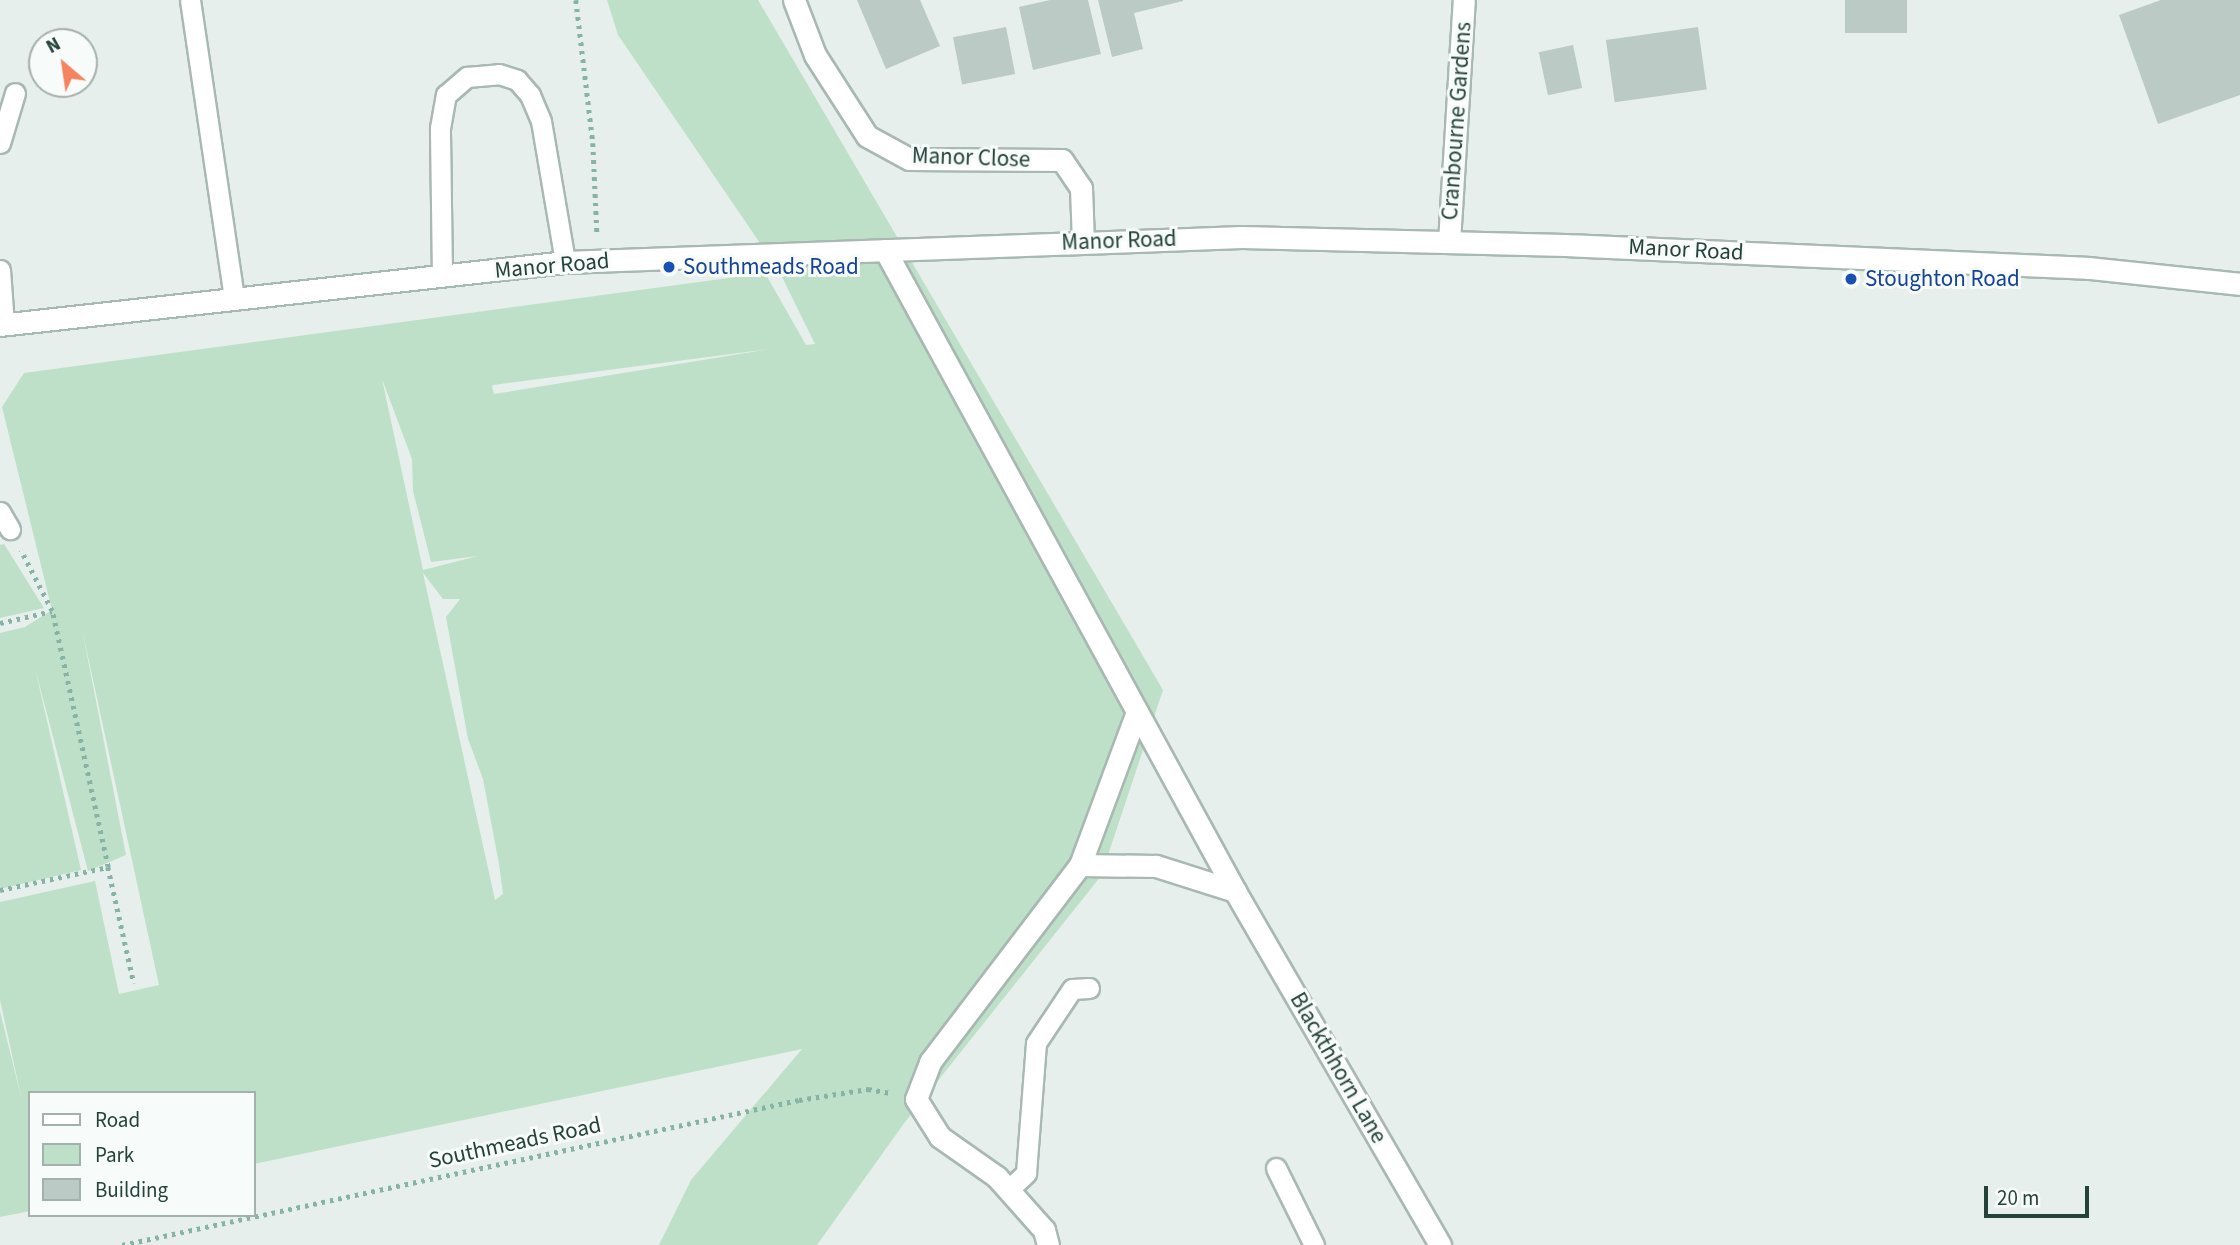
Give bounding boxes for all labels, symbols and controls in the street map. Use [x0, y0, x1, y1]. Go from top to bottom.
street label: Cranbourne Gardens [1436, 21, 1478, 221]
north arrow [28, 28, 98, 98]
text: N [41, 31, 66, 61]
street label: Manor Close [911, 142, 1031, 174]
street label: Manor Road [1061, 225, 1177, 257]
street label: Manor Road [1628, 233, 1744, 267]
street label: Manor Road [493, 247, 611, 285]
place label: Southmeads Road [683, 253, 859, 281]
marker: Southmeads Road [661, 259, 677, 275]
place label: Stoughton Road [1865, 265, 2020, 293]
marker: Stoughton Road [1843, 271, 1859, 287]
street label: Blackthhorn Lane [1284, 988, 1392, 1148]
legend [28, 1091, 256, 1217]
text: Road [95, 1105, 140, 1135]
street label: Southmeads Road [426, 1111, 604, 1175]
text: Park [95, 1140, 134, 1170]
scale bar [1988, 1172, 2093, 1216]
text: Building [95, 1175, 168, 1205]
text: 20 m [1997, 1183, 2039, 1213]

